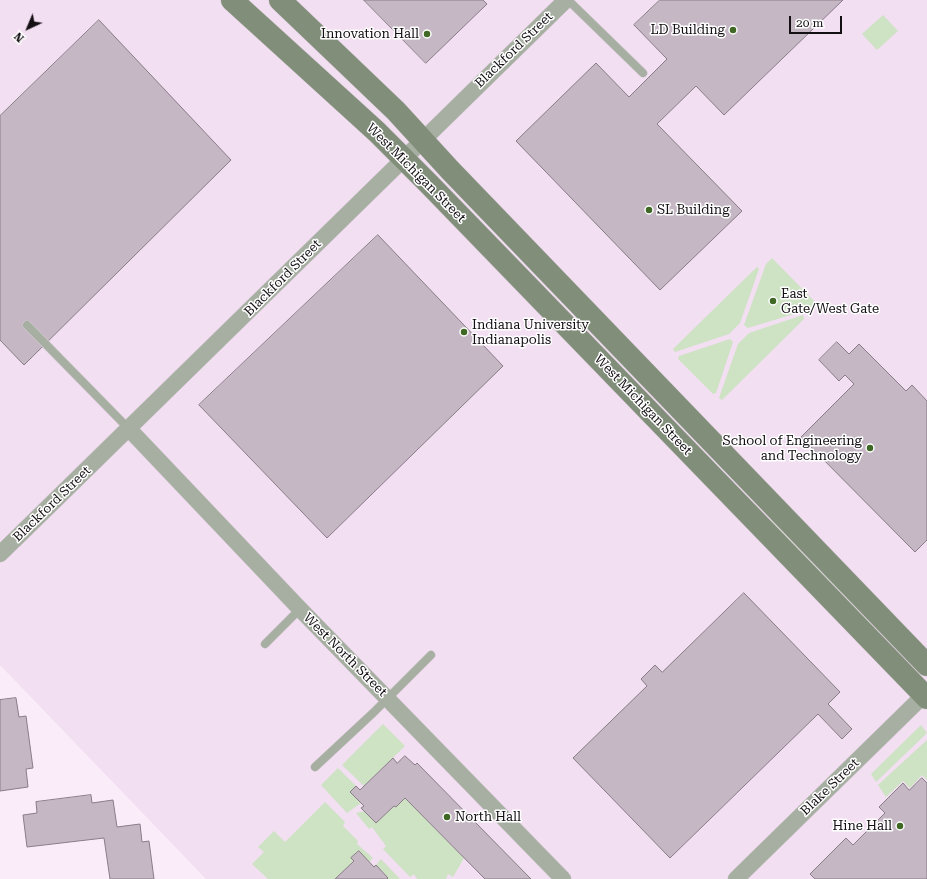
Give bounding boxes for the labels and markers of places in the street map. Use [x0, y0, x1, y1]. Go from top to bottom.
place label: LD Building [651, 22, 725, 38]
marker: LD Building [728, 25, 738, 35]
place label: Innovation Hall [321, 26, 419, 42]
marker: Innovation Hall [422, 29, 432, 39]
place label: SL Building [657, 202, 730, 218]
marker: SL Building [644, 205, 654, 215]
place label: East Gate/West Gate [781, 286, 879, 317]
marker: East Gate/West Gate [768, 296, 778, 306]
place label: Indiana University Indianapolis [472, 317, 589, 348]
marker: Indiana University Indianapolis [459, 327, 469, 337]
place label: School of Engineering and Technology [722, 433, 862, 464]
marker: School of Engineering and Technology [865, 443, 875, 453]
place label: North Hall [455, 809, 521, 825]
marker: North Hall [442, 812, 452, 822]
place label: Hine Hall [832, 818, 892, 834]
marker: Hine Hall [895, 821, 905, 831]

